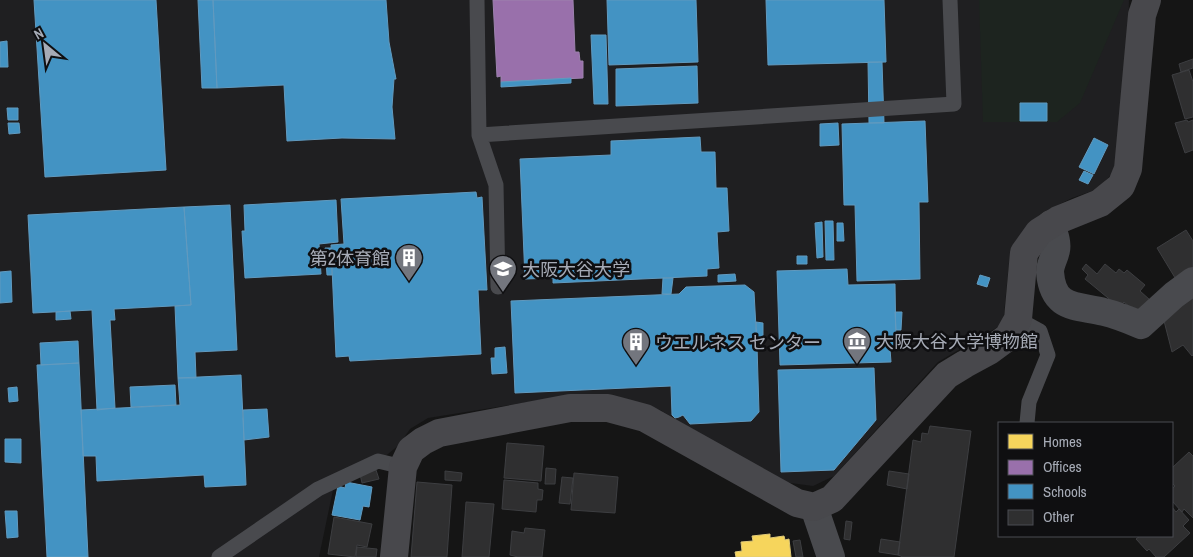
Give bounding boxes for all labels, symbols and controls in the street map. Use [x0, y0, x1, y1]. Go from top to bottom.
north arrow [20, 20, 70, 70]
text: N [31, 24, 47, 44]
building icon: 第2体育館 [394, 243, 424, 282]
place label: 第2体育館 [310, 246, 390, 271]
school or university icon: 大阪大谷大学 [488, 254, 518, 293]
place label: 大阪大谷大学 [522, 257, 630, 282]
museum icon: 大阪大谷大学博物館 [842, 326, 872, 365]
building icon: ウエルネス センター [621, 327, 651, 366]
place label: 大阪大谷大学博物館 [876, 329, 1038, 354]
place label: ウエルネス センター [655, 330, 821, 355]
legend [998, 422, 1173, 537]
text: Homes [1043, 431, 1082, 452]
text: Offices [1043, 456, 1082, 477]
text: Schools [1043, 481, 1087, 502]
text: Other [1043, 506, 1074, 527]

